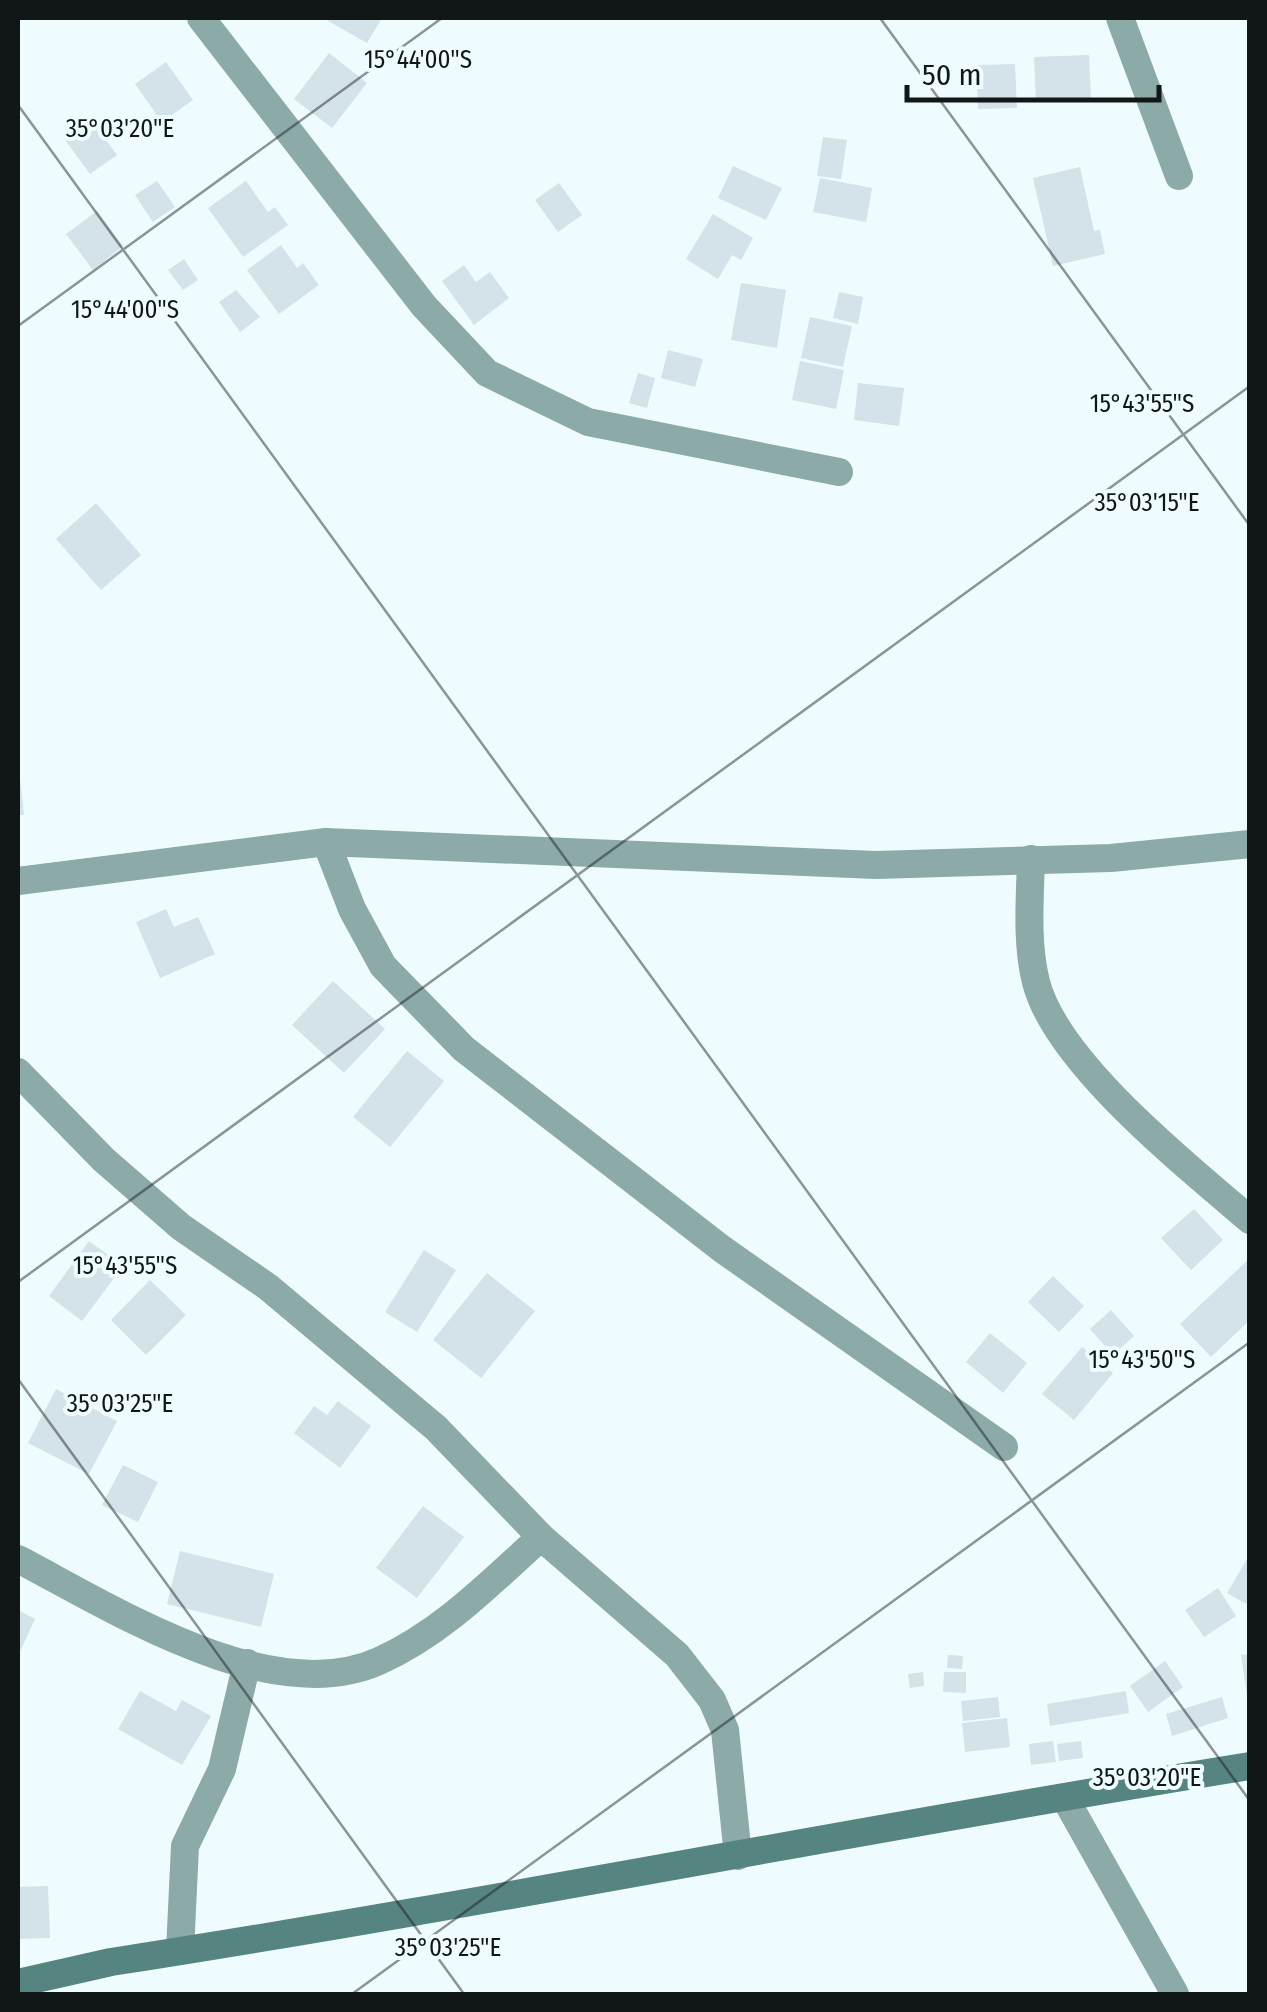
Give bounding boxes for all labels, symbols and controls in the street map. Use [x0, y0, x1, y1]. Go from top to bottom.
scale bar [907, 40, 1160, 102]
text: 15°44'00"S [364, 45, 472, 75]
text: 50 m [922, 57, 982, 93]
text: 35°03'20"E [66, 114, 174, 144]
text: 15°44'00"S [71, 295, 179, 325]
text: 15°43'55"S [1090, 389, 1194, 419]
text: 35°03'15"E [1095, 488, 1199, 518]
text: 15°43'55"S [73, 1251, 177, 1281]
text: 15°43'50"S [1089, 1345, 1195, 1375]
text: 35°03'25"E [67, 1389, 173, 1419]
text: 35°03'20"E [1093, 1763, 1201, 1793]
text: 35°03'25"E [395, 1933, 501, 1963]

